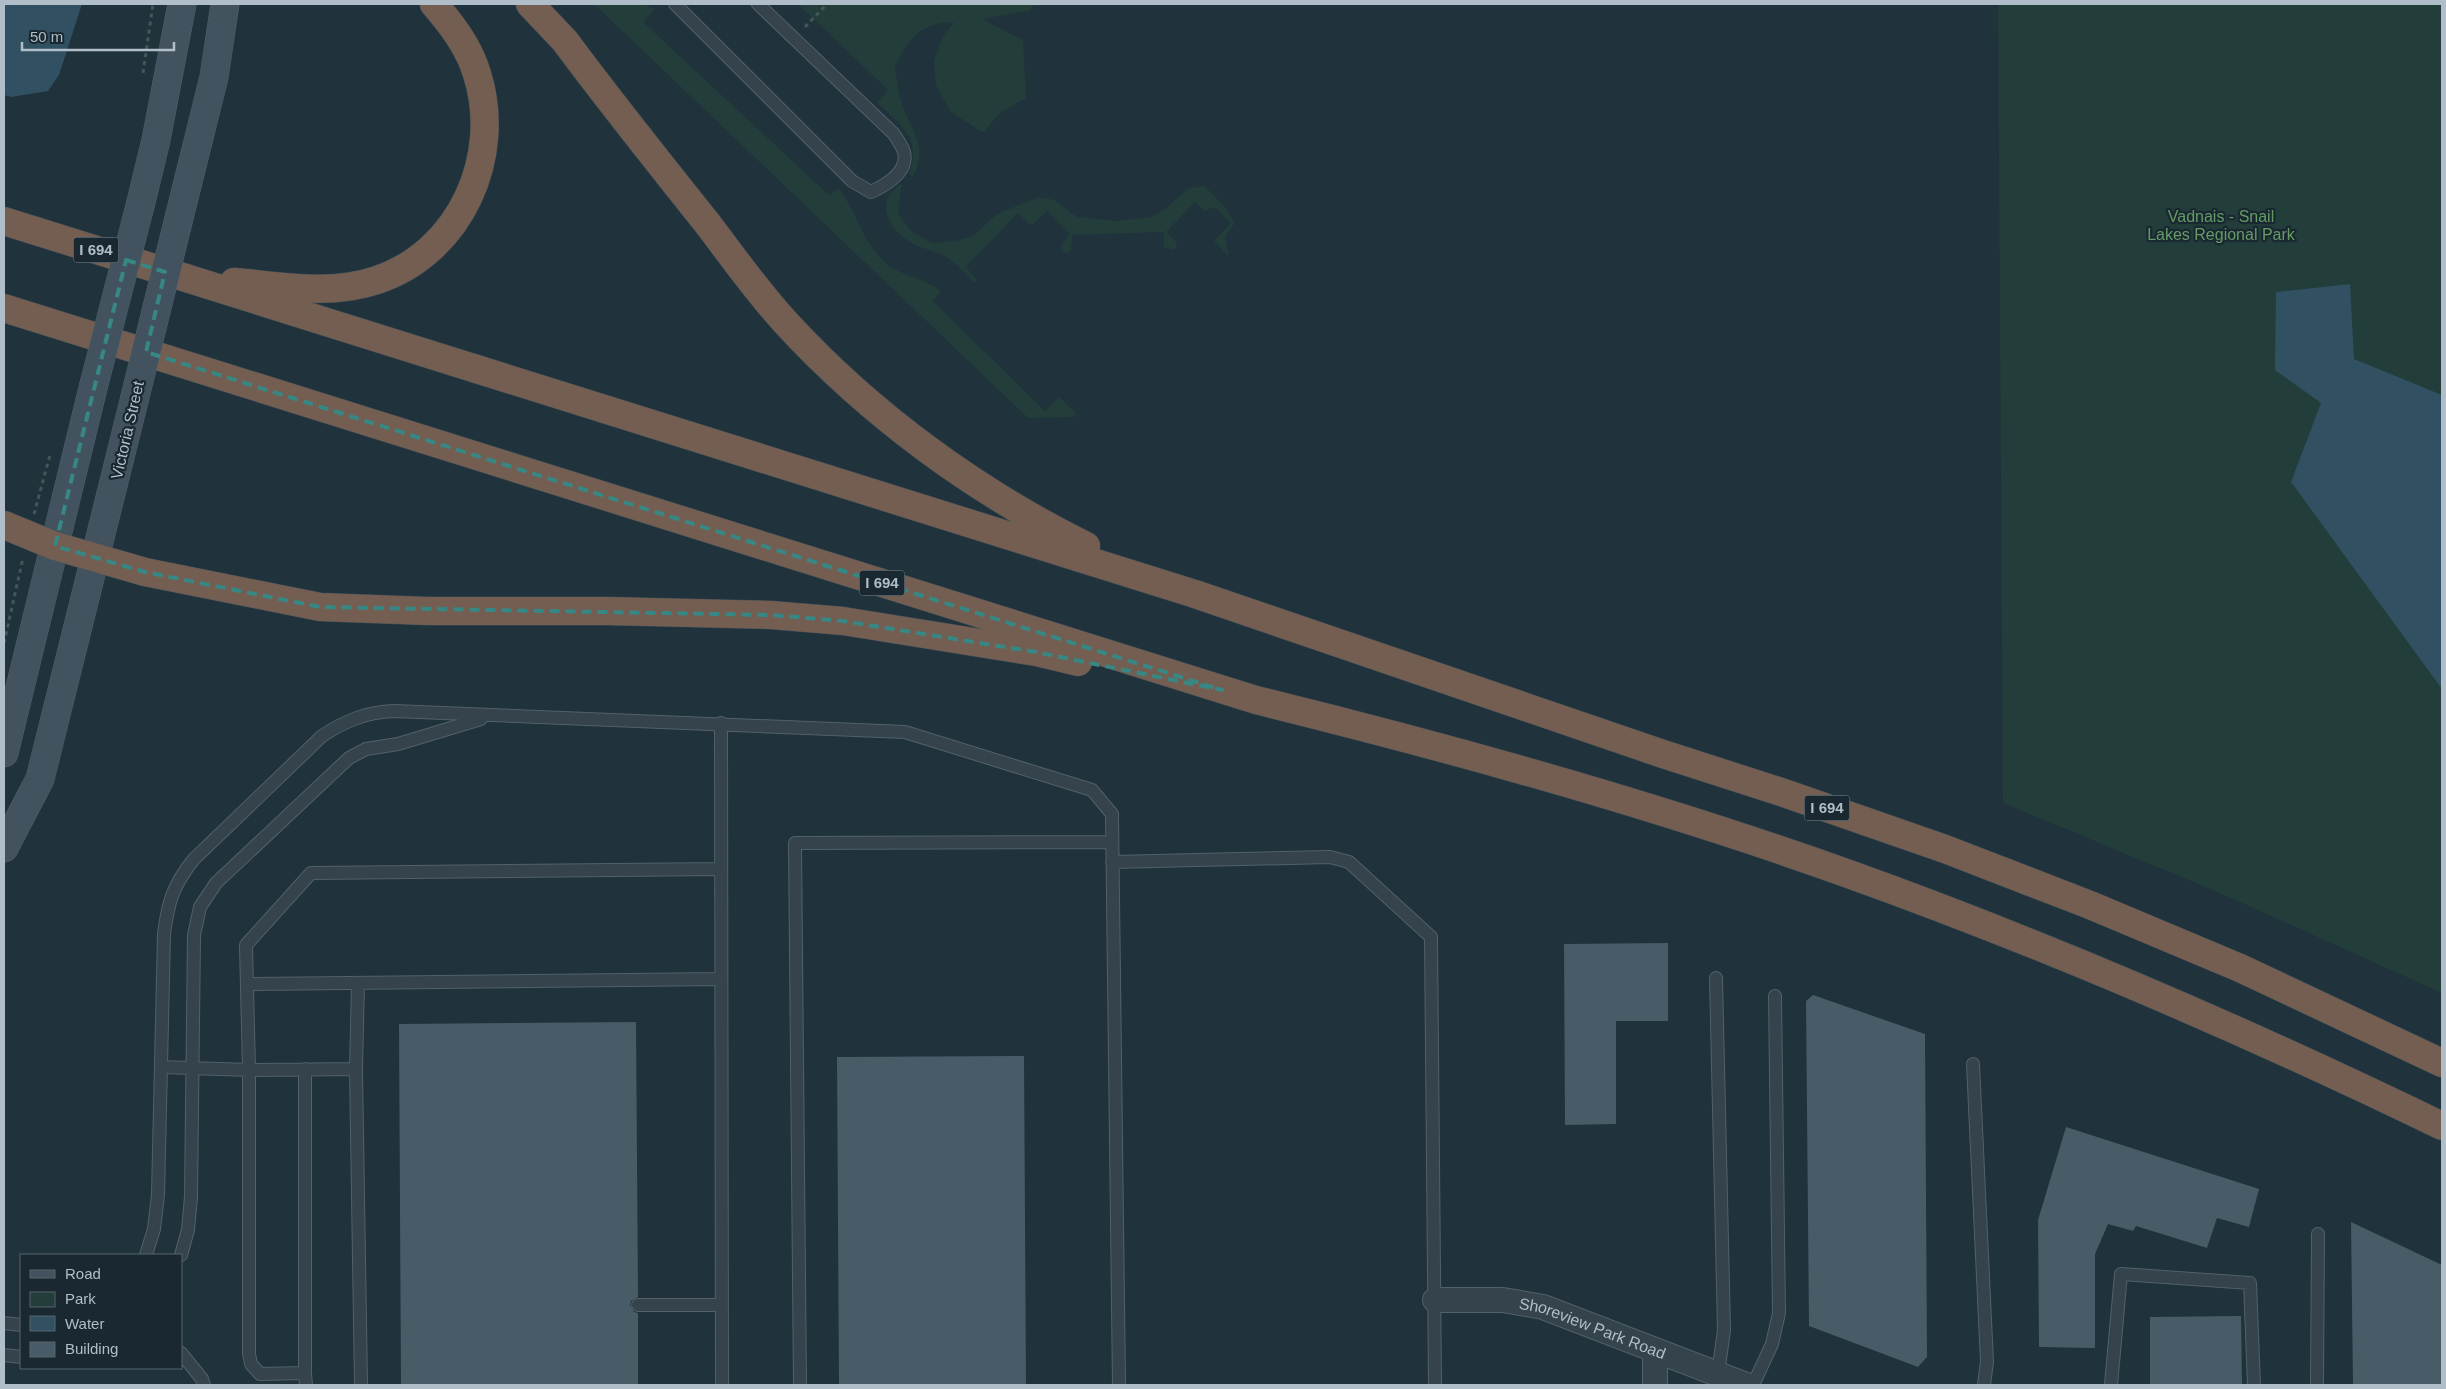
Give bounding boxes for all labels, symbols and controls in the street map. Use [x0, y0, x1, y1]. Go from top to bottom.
scale bar [22, 20, 175, 52]
text: 50 m [30, 28, 63, 45]
park label: Vadnais - Snail Lakes Regional Park [2147, 208, 2296, 243]
road number: I 694 [74, 238, 118, 262]
street label: Victoria Street [108, 379, 147, 481]
road number: I 694 [860, 570, 904, 596]
road number: I 694 [1804, 796, 1850, 820]
legend [20, 1254, 182, 1369]
text: Road [65, 1265, 101, 1282]
text: Park [65, 1290, 96, 1307]
street label: Shoreview Park Road [1518, 1295, 1668, 1362]
text: Water [65, 1315, 104, 1332]
text: Building [65, 1340, 118, 1357]

